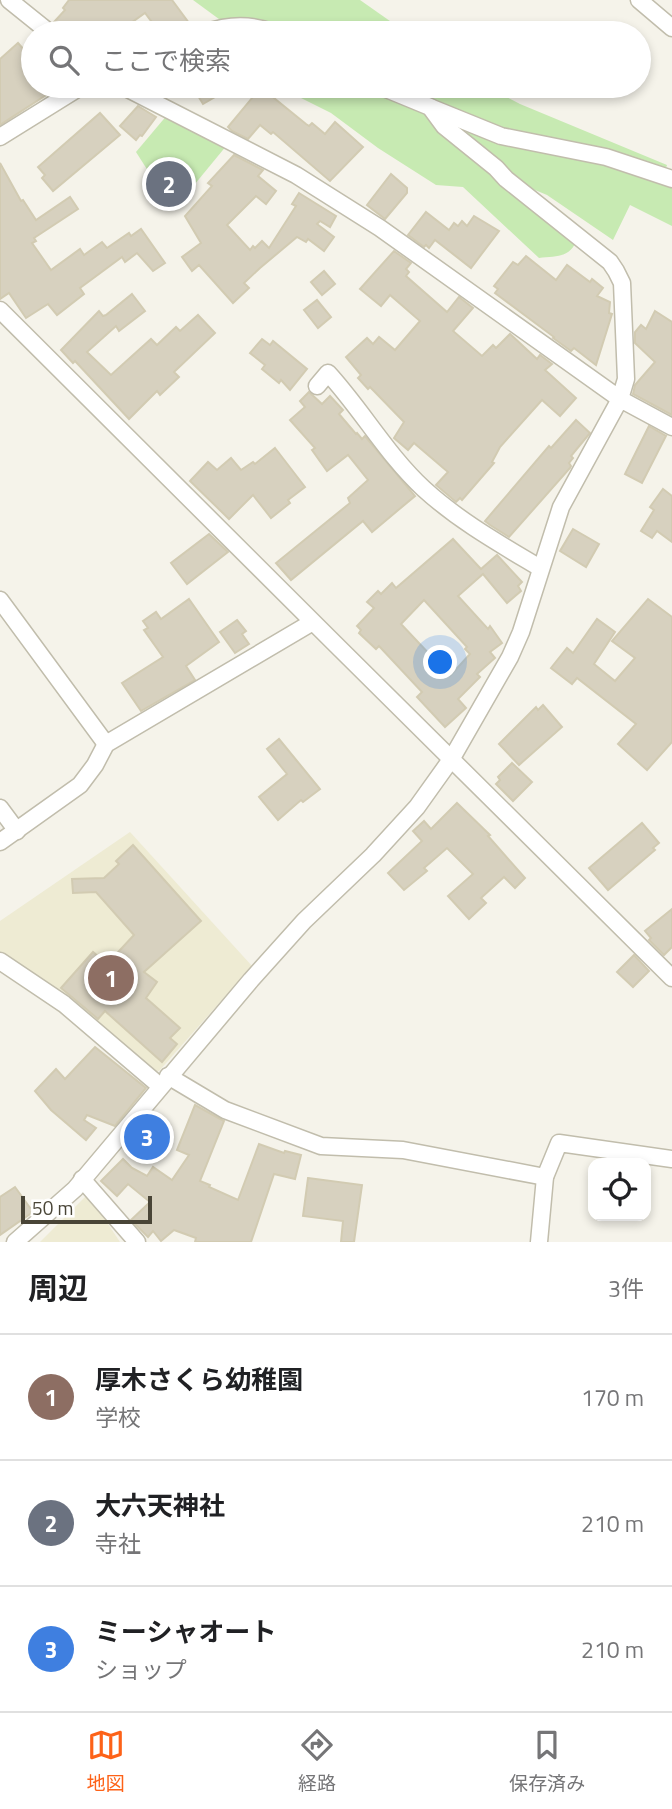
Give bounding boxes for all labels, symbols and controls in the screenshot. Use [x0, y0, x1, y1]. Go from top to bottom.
search box [21, 21, 651, 98]
icon: search [45, 41, 83, 79]
text: ここで検索 [101, 41, 231, 80]
pin: 2 [146, 158, 192, 210]
your location [423, 645, 457, 679]
pin: 1 [88, 952, 134, 1004]
pin: 3 [124, 1111, 170, 1163]
map controls [588, 1158, 651, 1221]
button: locate [588, 1158, 651, 1221]
scale bar [21, 1193, 152, 1225]
text: 50 m [32, 1193, 73, 1222]
text: 周辺 [28, 1265, 88, 1311]
text: 3件 [608, 1271, 644, 1306]
text: 厚木さくら幼稚園 [95, 1360, 303, 1399]
text: 1 [45, 1380, 57, 1415]
text: 170 m [581, 1380, 644, 1415]
text: 学校 [95, 1400, 141, 1435]
text: 大六天神社 [95, 1486, 225, 1525]
text: 2 [45, 1506, 57, 1541]
text: 210 m [581, 1506, 644, 1541]
text: 寺社 [95, 1526, 141, 1561]
text: ミーシャオート [95, 1612, 276, 1651]
text: 3 [45, 1632, 57, 1667]
text: 210 m [581, 1632, 644, 1667]
text: ショップ [95, 1652, 187, 1687]
tab: 地図 [87, 1726, 125, 1797]
tab: 経路 [298, 1726, 336, 1797]
tab: 保存済み [509, 1726, 585, 1797]

